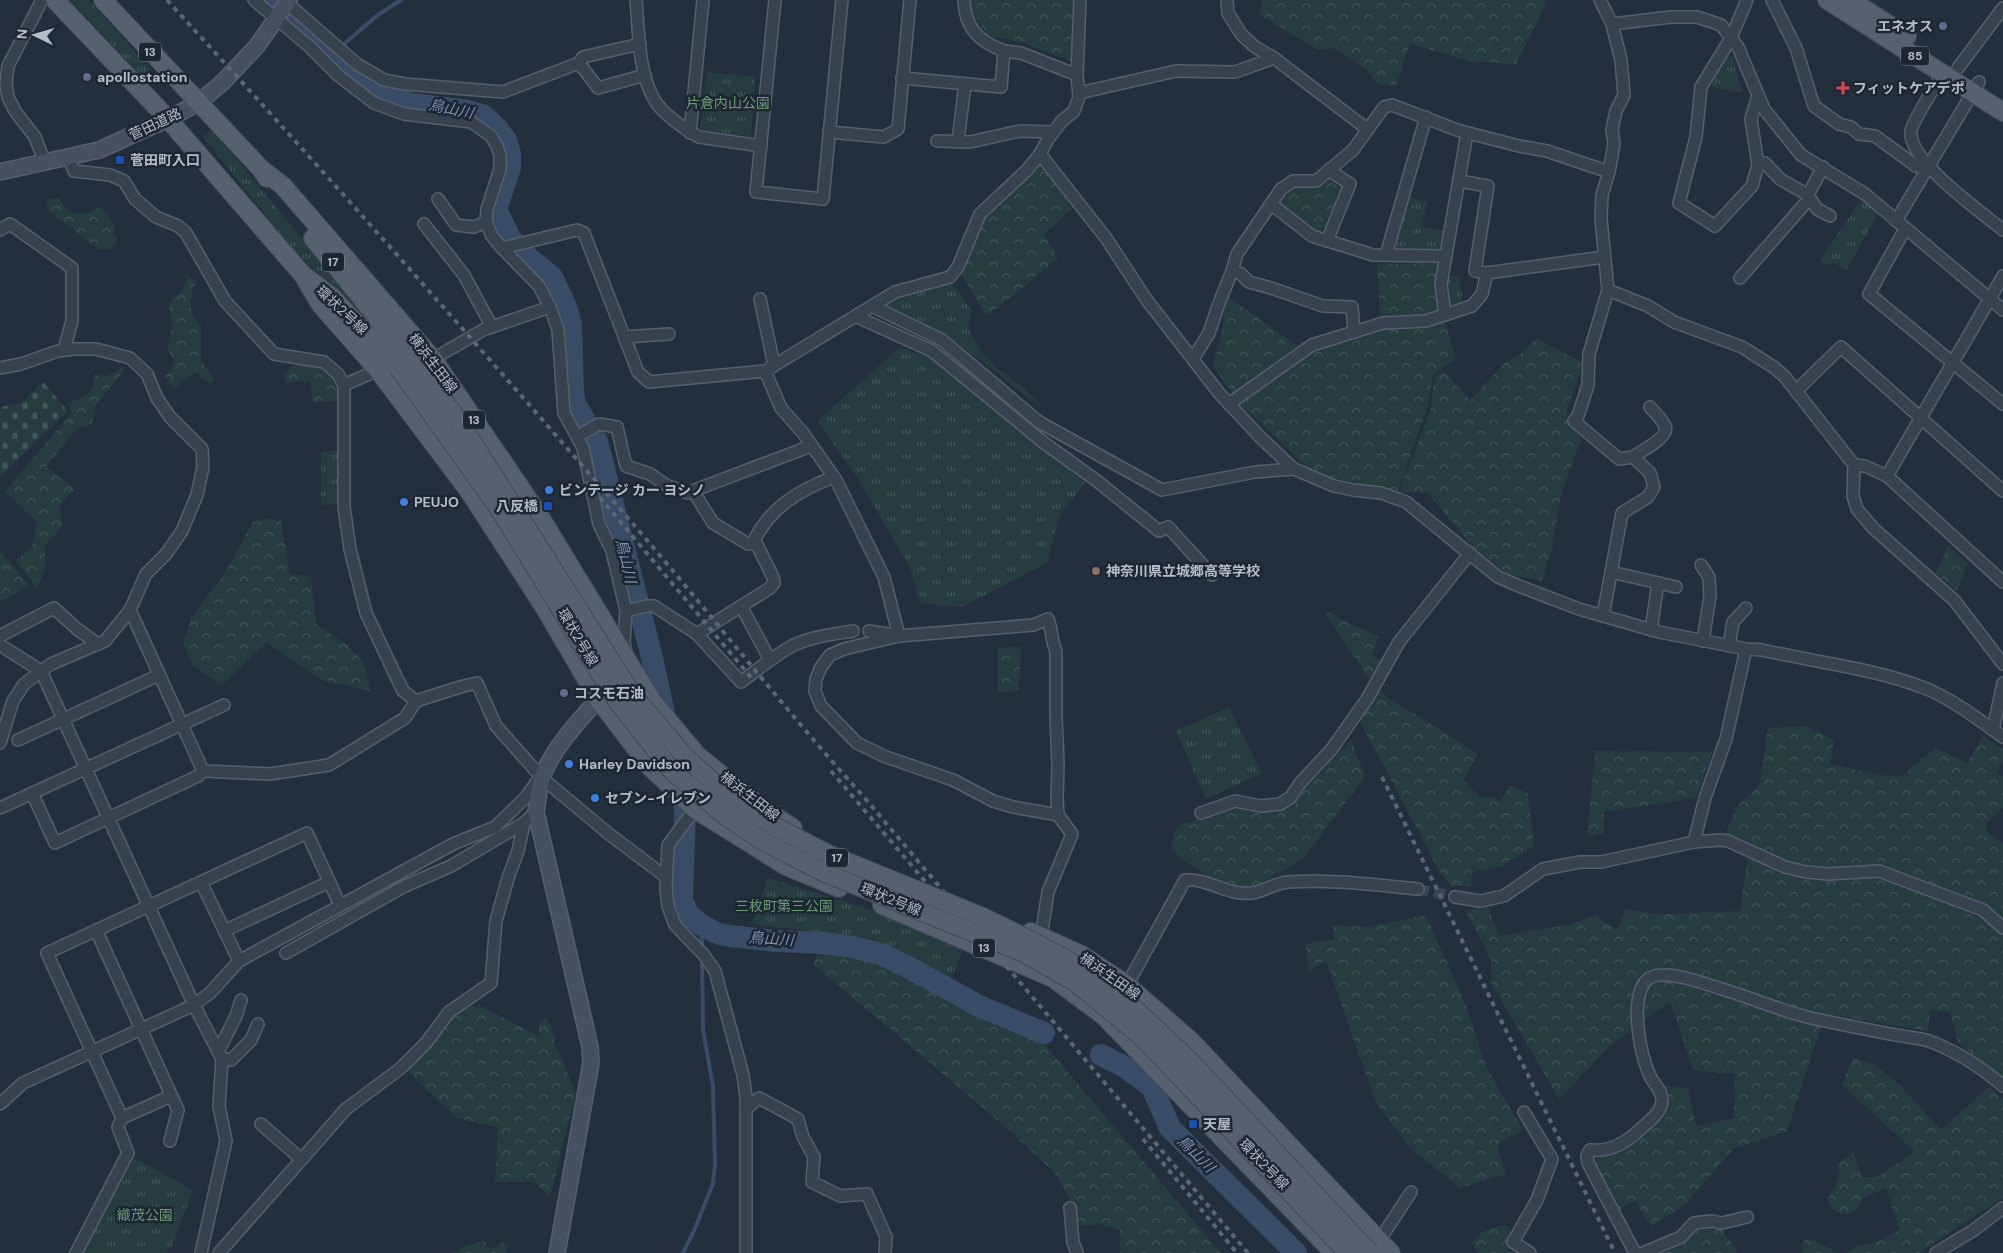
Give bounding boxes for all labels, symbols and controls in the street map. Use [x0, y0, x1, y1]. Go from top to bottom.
north arrow [10, 10, 60, 60]
place label: エネオス [1877, 17, 1933, 35]
marker: エネオス [1937, 20, 1949, 32]
text: N [13, 28, 31, 40]
road number: 13 [139, 42, 161, 62]
road number: 85 [1901, 46, 1929, 66]
place label: apollostation [97, 68, 187, 86]
marker: apollostation [81, 71, 93, 83]
place label: フィットケアデポ [1853, 79, 1965, 97]
marker: フィットケアデポ [1837, 82, 1849, 94]
park label: 片倉内山公園 [686, 94, 770, 112]
water label: 鳥山川 [427, 95, 477, 124]
street label: 菅田道路 [126, 104, 184, 144]
place label: 菅田町入口 [130, 151, 200, 169]
marker: 菅田町入口 [114, 154, 126, 166]
road number: 17 [322, 252, 344, 272]
street label: 環状2号線 [312, 282, 372, 338]
street label: 横浜生田線 [405, 330, 461, 396]
road number: 13 [463, 410, 485, 430]
place label: ビンテージ カー ヨシノ [559, 481, 705, 499]
marker: ビンテージ カー ヨシノ [543, 484, 555, 496]
place label: PEUJO [414, 493, 459, 511]
marker: PEUJO [398, 496, 410, 508]
place label: 八反橋 [496, 497, 538, 515]
marker: 八反橋 [542, 500, 554, 512]
water label: 鳥山川 [611, 537, 641, 587]
place label: 神奈川県立城郷高等学校 [1106, 562, 1260, 580]
marker: 神奈川県立城郷高等学校 [1090, 565, 1102, 577]
street label: 環状2号線 [554, 605, 602, 669]
place label: コスモ石油 [574, 684, 644, 702]
marker: コスモ石油 [558, 687, 570, 699]
place label: Harley Davidson [579, 755, 690, 773]
marker: Harley Davidson [563, 758, 575, 770]
street label: 横浜生田線 [717, 767, 783, 825]
place label: セブン-イレブン [605, 789, 711, 807]
marker: セブン-イレブン [589, 792, 601, 804]
road number: 17 [826, 848, 848, 868]
street label: 環状2号線 [858, 879, 924, 919]
park label: 三枚町第三公園 [735, 897, 833, 915]
water label: 鳥山川 [748, 927, 796, 951]
road number: 13 [973, 938, 995, 958]
street label: 横浜生田線 [1076, 949, 1144, 1003]
place label: 天屋 [1203, 1115, 1231, 1133]
marker: 天屋 [1187, 1118, 1199, 1130]
water label: 鳥山川 [1173, 1131, 1220, 1178]
street label: 環状2号線 [1235, 1135, 1293, 1193]
park label: 織茂公園 [117, 1206, 173, 1224]

